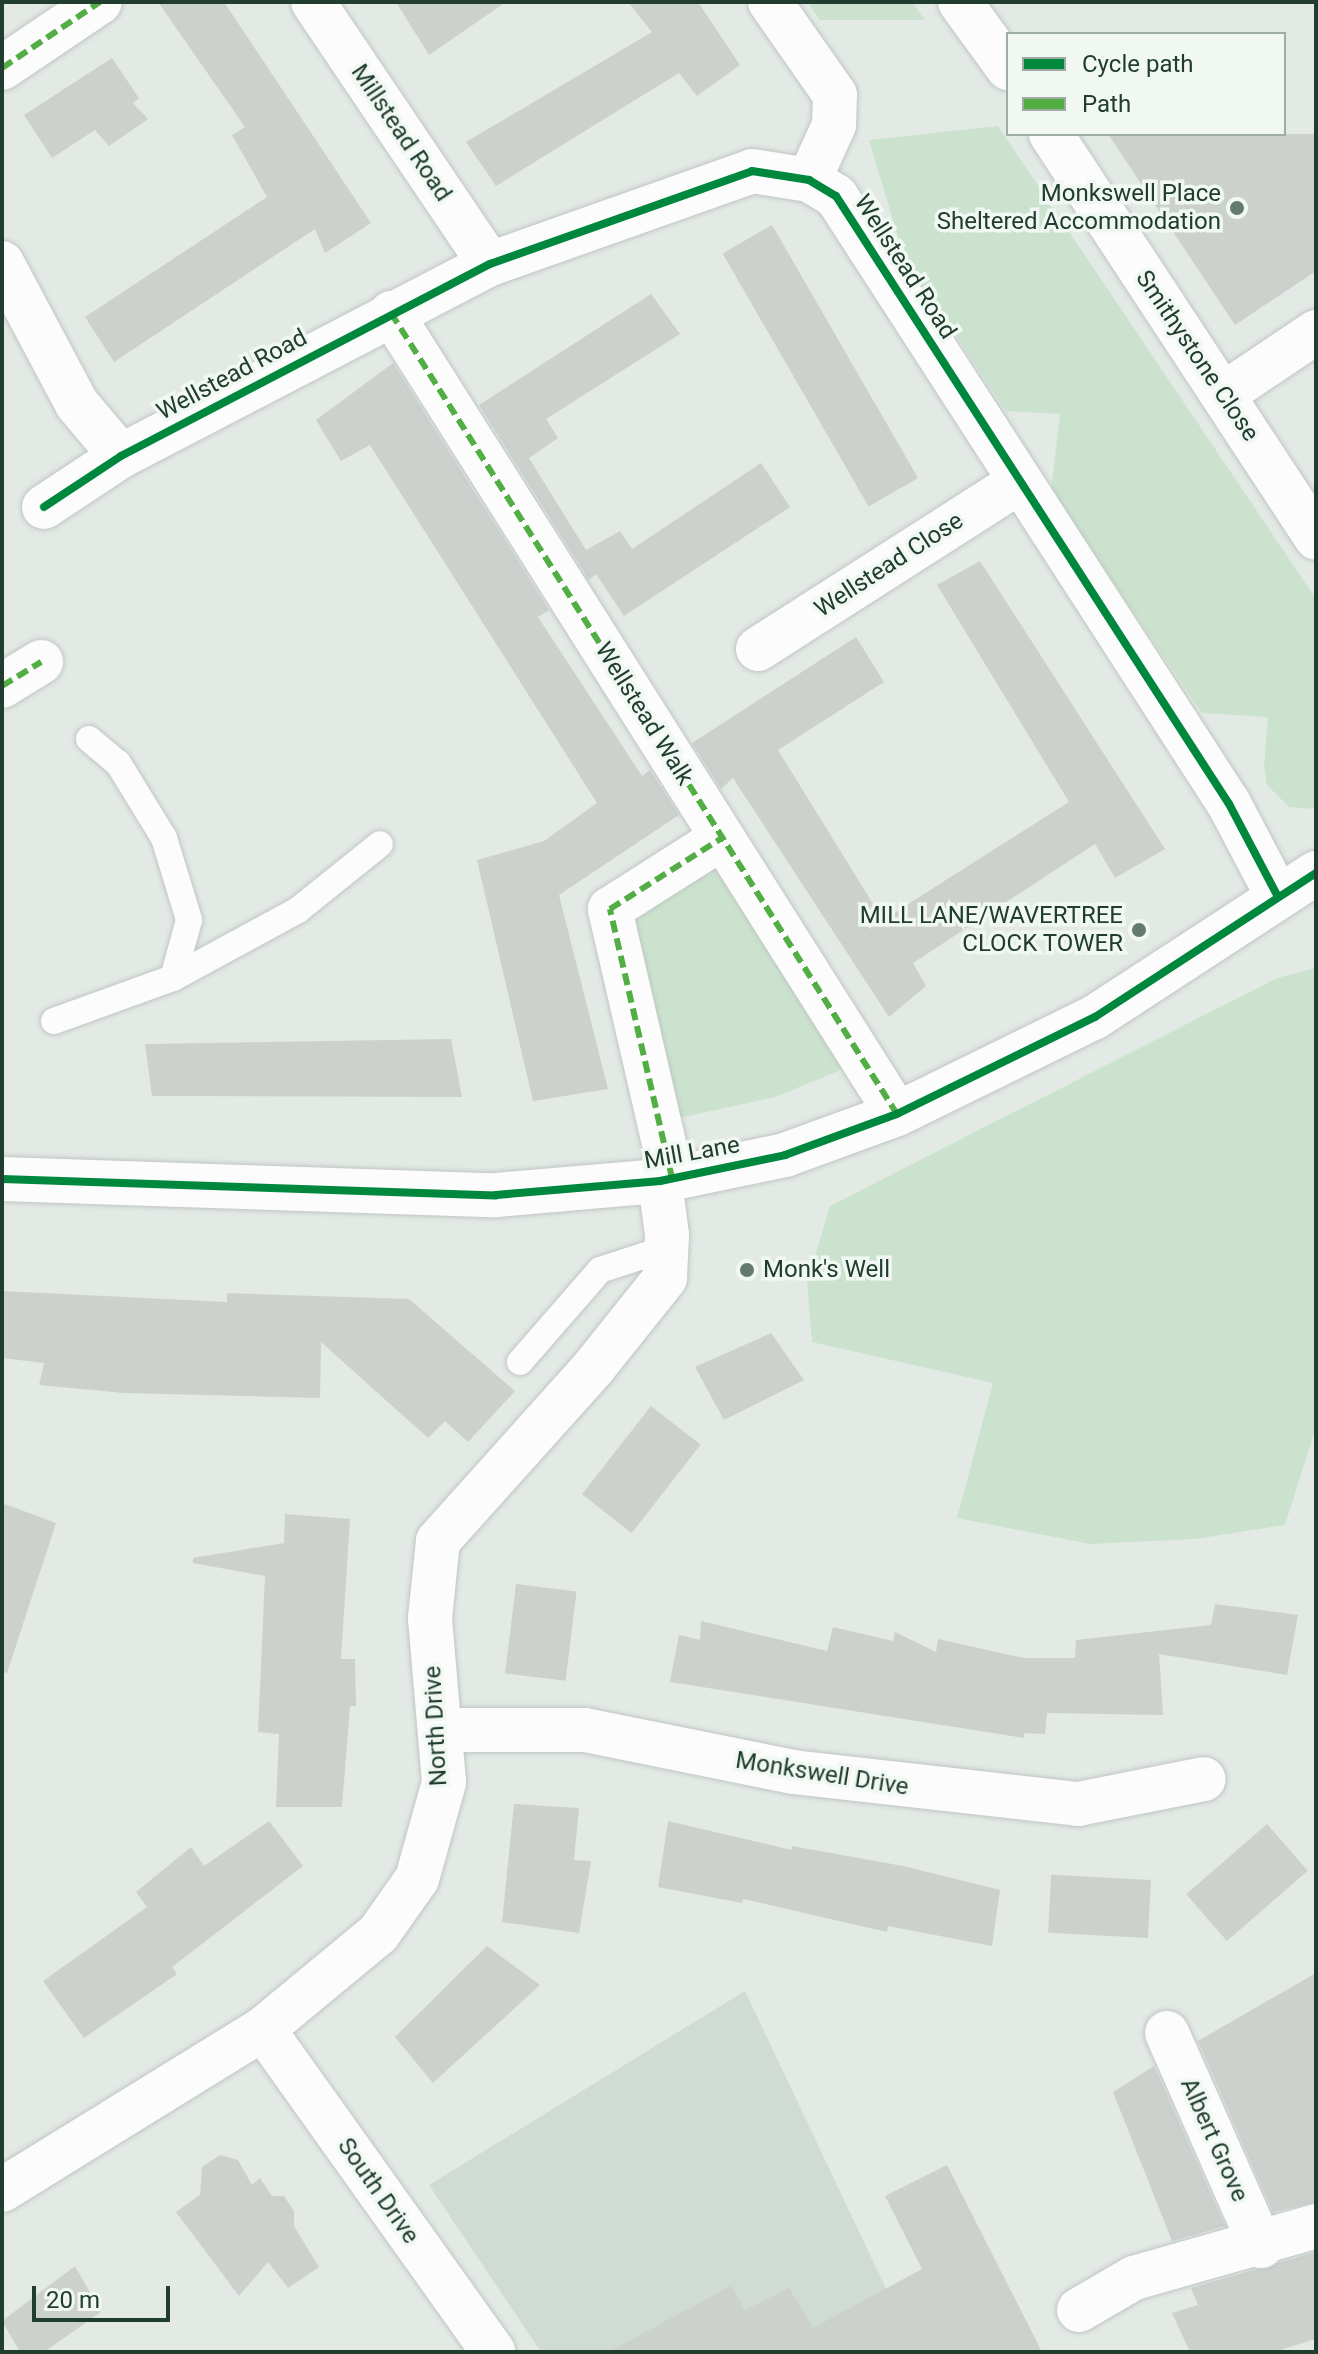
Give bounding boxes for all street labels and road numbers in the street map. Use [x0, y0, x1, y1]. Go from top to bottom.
street label: Millstead Road [345, 59, 457, 207]
street label: Wellstead Road [848, 190, 962, 344]
street label: Smithystone Close [1129, 265, 1265, 447]
street label: Wellstead Road [152, 323, 312, 427]
street label: Wellstead Close [809, 506, 969, 624]
street label: Wellstead Walk [589, 637, 699, 791]
street label: Mill Lane [642, 1130, 742, 1176]
street label: North Drive [418, 1665, 454, 1787]
street label: Monkswell Drive [733, 1746, 911, 1802]
street label: Albert Grove [1174, 2074, 1254, 2206]
street label: South Drive [331, 2133, 425, 2249]

